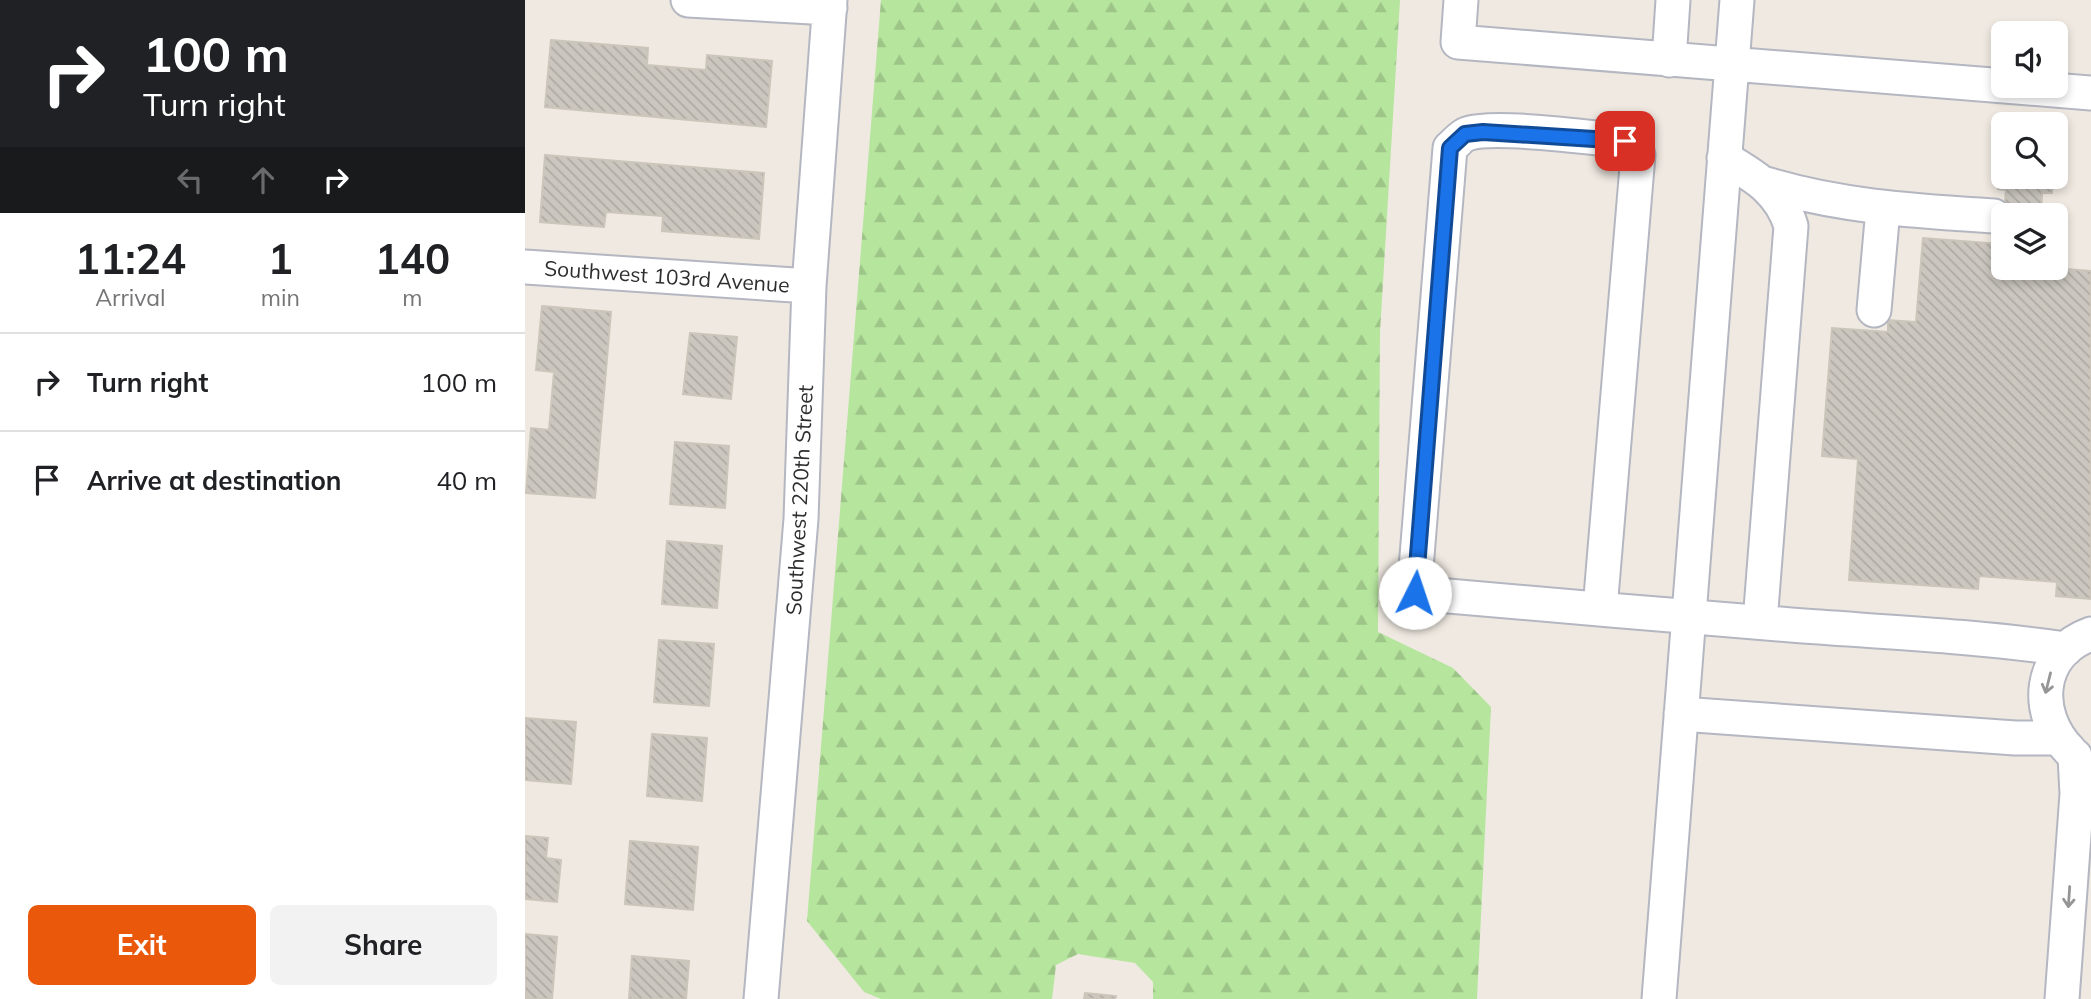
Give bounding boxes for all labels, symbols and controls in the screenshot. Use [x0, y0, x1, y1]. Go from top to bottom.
map controls [1991, 21, 2068, 280]
button: sound [1991, 21, 2068, 98]
text: 100 m [143, 23, 289, 84]
icon: right [28, 28, 119, 119]
text: Turn right [143, 84, 286, 124]
pin [1595, 111, 1655, 171]
button: search [1991, 112, 2068, 189]
icon: arrive [1606, 122, 1644, 160]
icon: left [171, 161, 209, 199]
icon: ahead [244, 161, 282, 199]
icon: right [317, 161, 355, 199]
button: layers [1991, 203, 2068, 280]
text: 11:24 [75, 232, 186, 285]
text: 1 [268, 232, 293, 285]
text: 140 [375, 232, 450, 285]
street label: Southwest 103rd Avenue [543, 254, 791, 298]
text: Arrival [95, 283, 166, 312]
text: min [261, 283, 300, 312]
text: m [402, 283, 423, 312]
icon: right [28, 363, 66, 401]
text: Turn right [87, 366, 208, 399]
text: 100 m [421, 366, 497, 399]
street label: Southwest 220th Street [780, 384, 818, 616]
icon: arrive [28, 461, 66, 499]
text: Arrive at destination [87, 464, 342, 497]
text: 40 m [436, 464, 497, 497]
position arrow [1378, 556, 1452, 630]
one-way arrow [2041, 671, 2054, 693]
one-way arrow [2063, 885, 2076, 908]
button: Exit [28, 905, 256, 985]
button: Share [270, 905, 497, 985]

